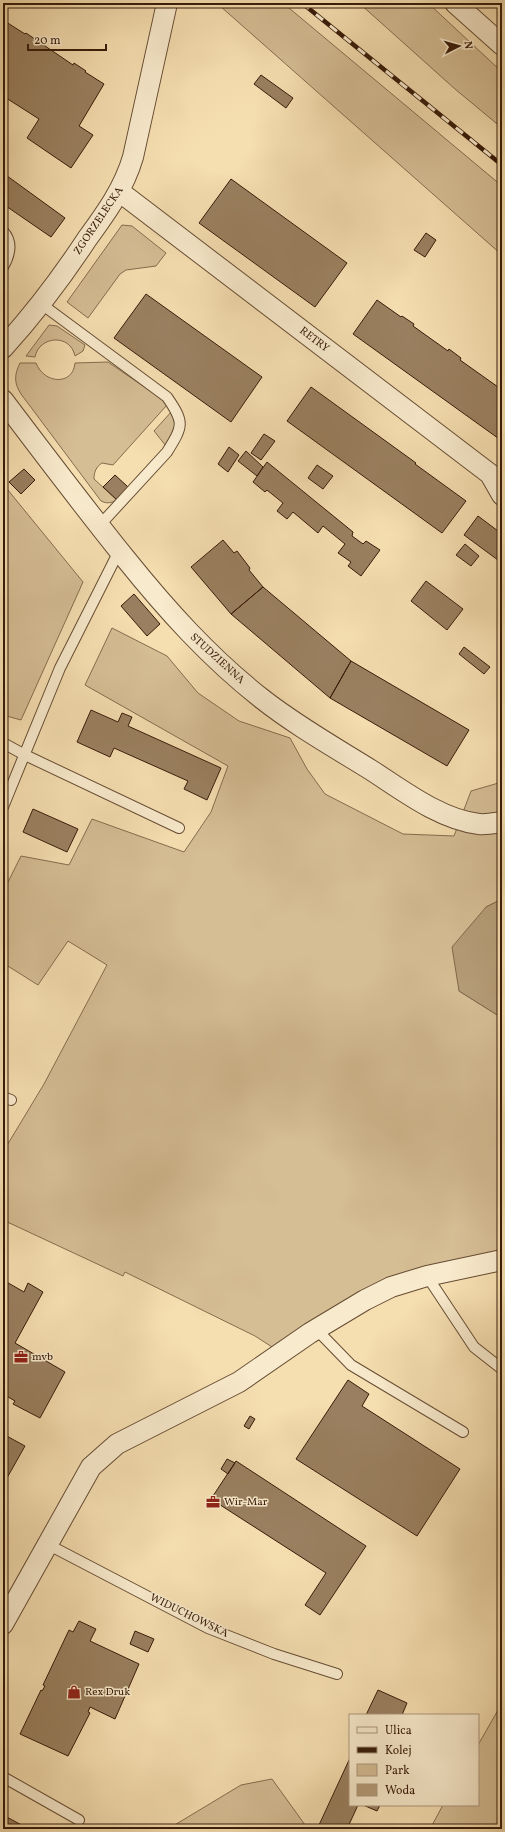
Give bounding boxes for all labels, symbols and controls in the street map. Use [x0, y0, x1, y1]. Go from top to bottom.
scale bar [28, 26, 106, 52]
north arrow [439, 26, 479, 66]
text: 20 m [34, 33, 61, 49]
text: N [460, 40, 475, 50]
street label: ZGORZELECKA [71, 184, 128, 258]
street label: RETRY [296, 324, 332, 356]
street label: STUDZIENNA [186, 630, 248, 688]
office icon: mvb [13, 1349, 29, 1365]
place label: mvb [32, 1350, 53, 1365]
office icon: Wir-Mar [205, 1494, 221, 1510]
place label: Wir-Mar [224, 1495, 268, 1510]
street label: WIDUCHOWSKA [147, 1590, 231, 1642]
shop icon: Rex Druk [66, 1684, 82, 1700]
place label: Rex Druk [85, 1685, 130, 1700]
legend [349, 1714, 479, 1806]
text: Ulica [385, 1723, 412, 1739]
text: Kolej [385, 1743, 412, 1759]
text: Park [385, 1763, 410, 1779]
text: Woda [385, 1783, 415, 1799]

